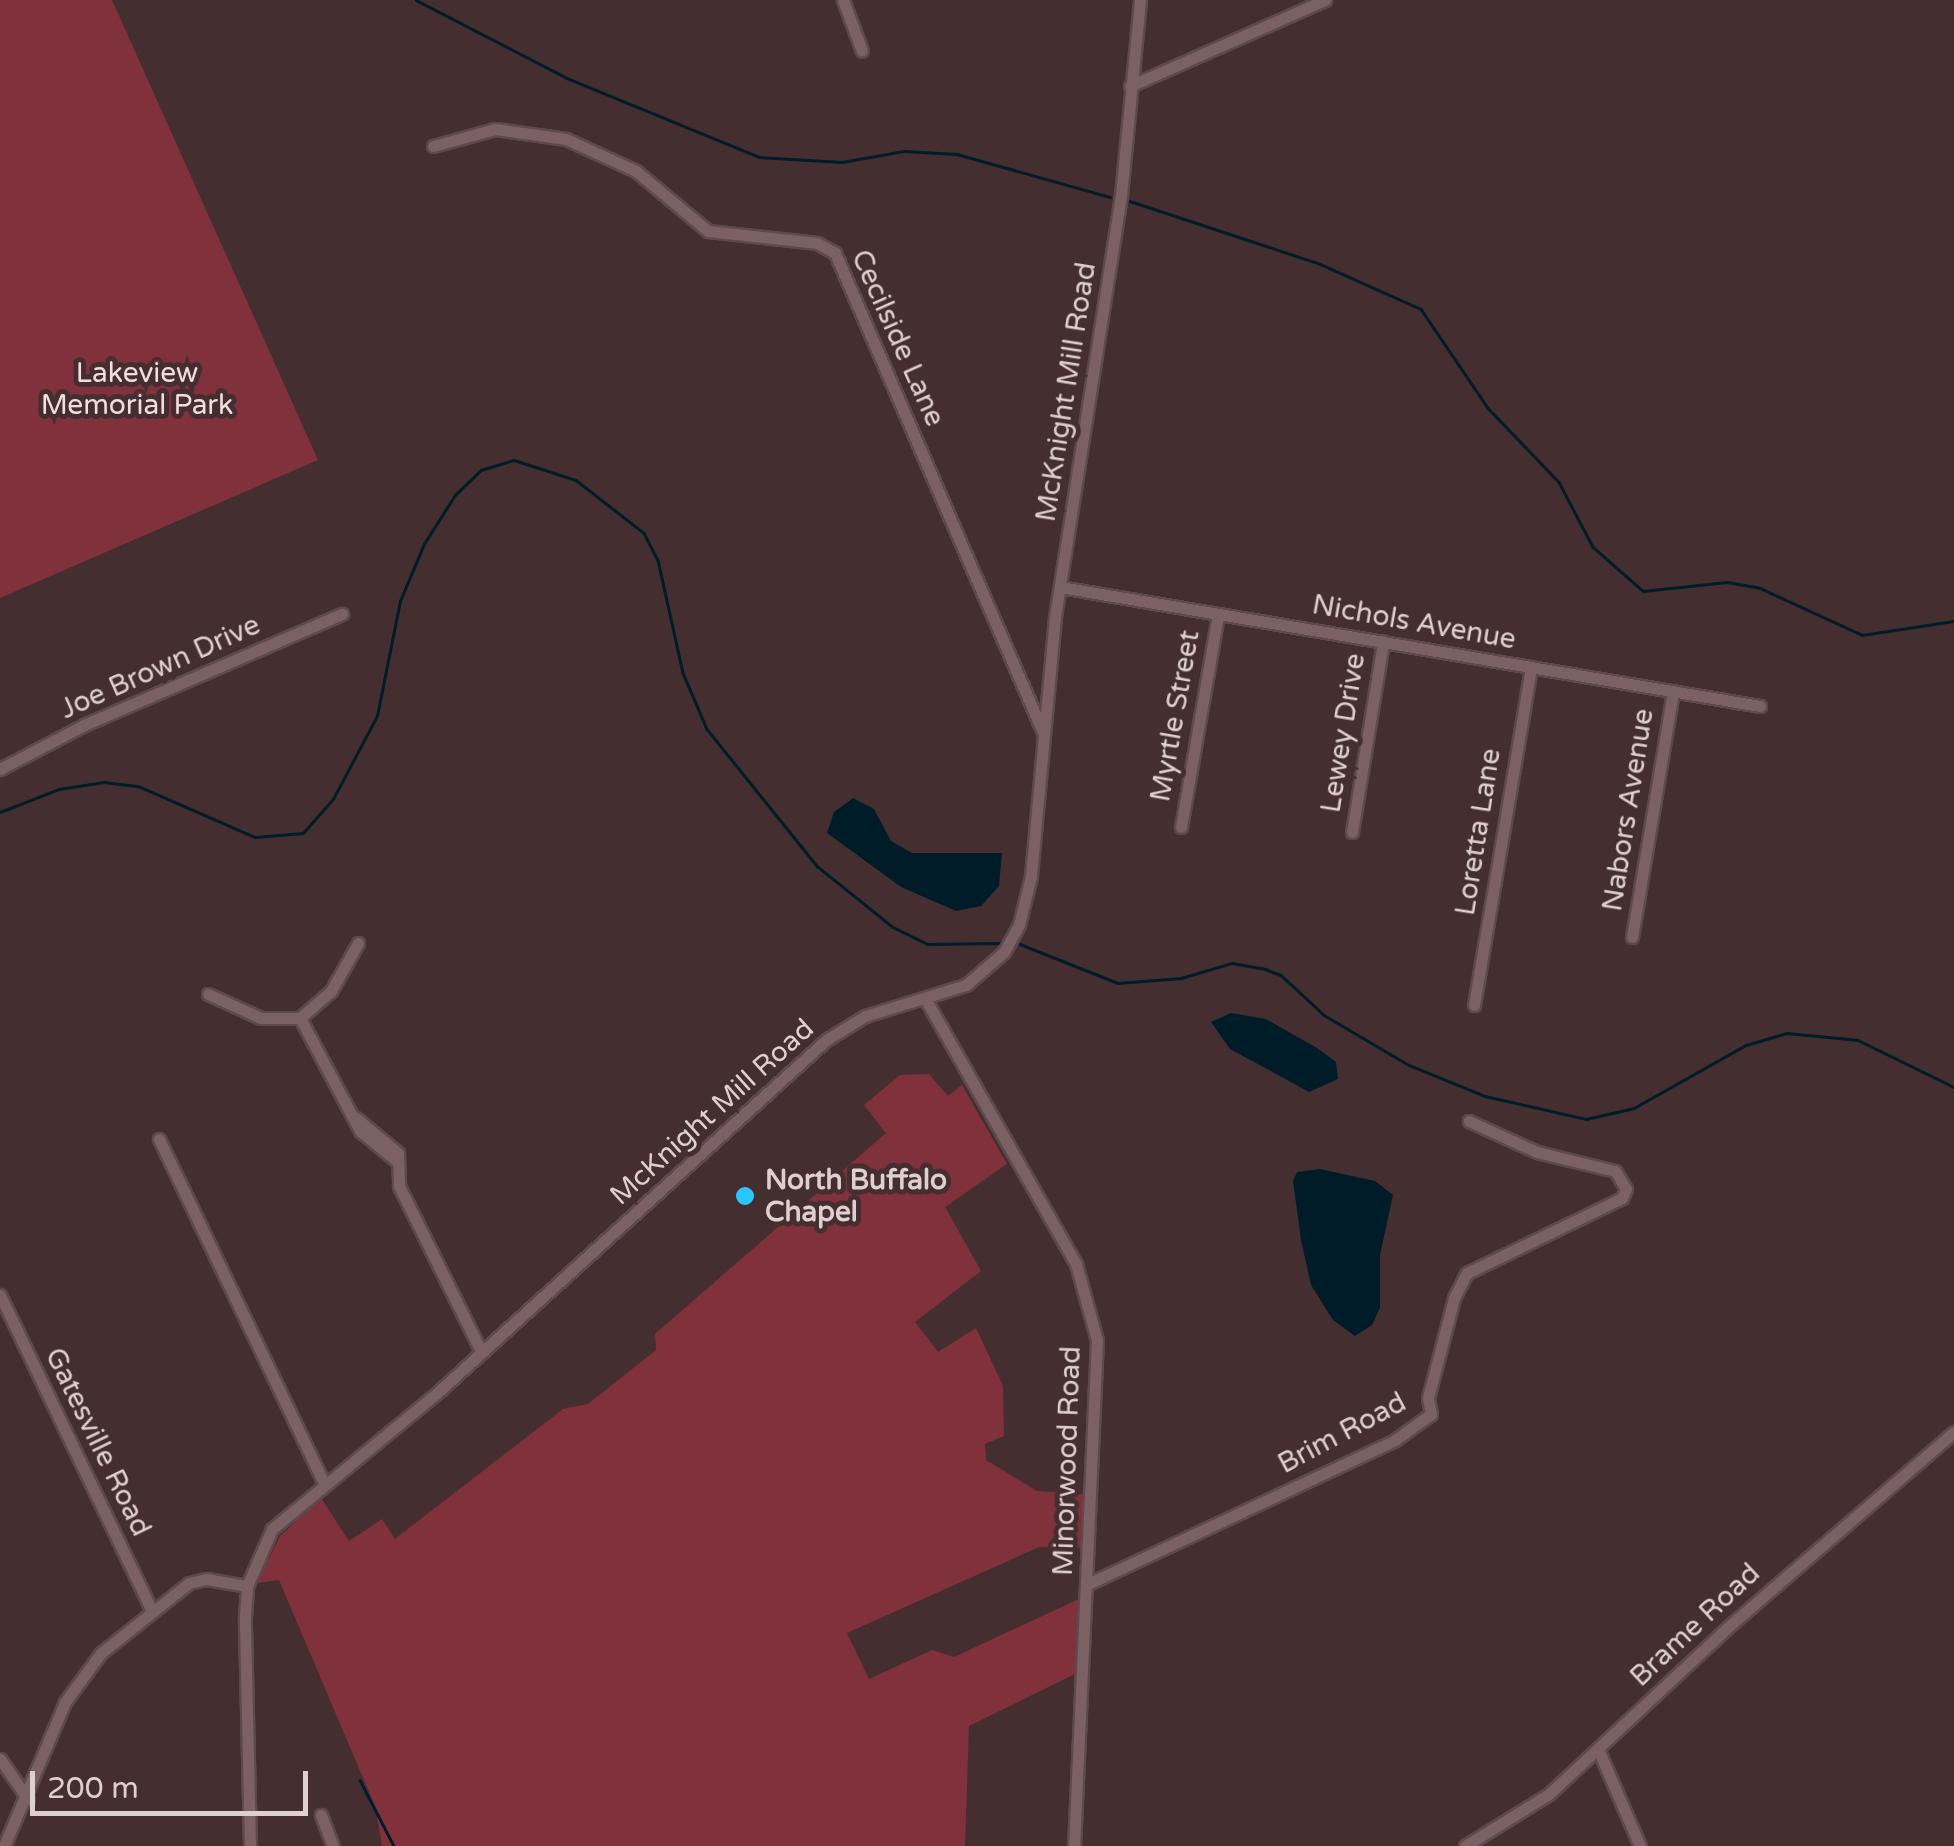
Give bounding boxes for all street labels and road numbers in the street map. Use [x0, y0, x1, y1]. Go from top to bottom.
street label: Cecilside Lane [844, 245, 952, 431]
street label: McKnight Mill Road [1029, 260, 1103, 524]
street label: Nichols Avenue [1310, 588, 1518, 656]
street label: Joe Brown Drive [55, 608, 265, 726]
street label: Myrtle Street [1143, 628, 1207, 804]
street label: Lewey Drive [1314, 651, 1372, 815]
street label: Nabors Avenue [1595, 706, 1661, 914]
street label: Loretta Lane [1448, 746, 1508, 918]
street label: McKnight Mill Road [603, 1012, 821, 1212]
street label: Gatesville Road [38, 1342, 158, 1542]
street label: Minorwood Road [1046, 1346, 1088, 1576]
street label: Brim Road [1272, 1385, 1412, 1481]
street label: Brame Road [1623, 1556, 1767, 1694]

